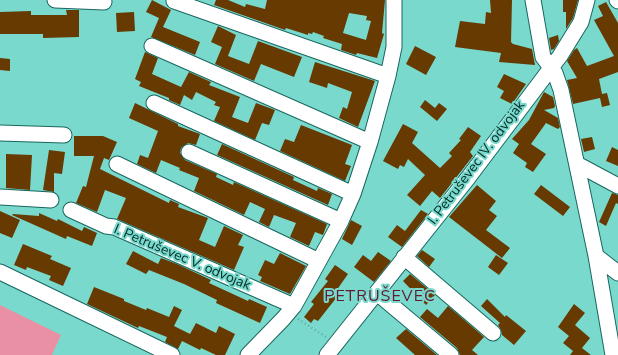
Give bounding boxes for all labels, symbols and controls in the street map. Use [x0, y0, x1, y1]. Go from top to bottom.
street label: I. Petruševec IV. odvojak [425, 98, 529, 228]
street label: I. Petruševec V. odvojak [111, 222, 253, 294]
district label: PETRUŠEVEC [324, 287, 436, 307]

